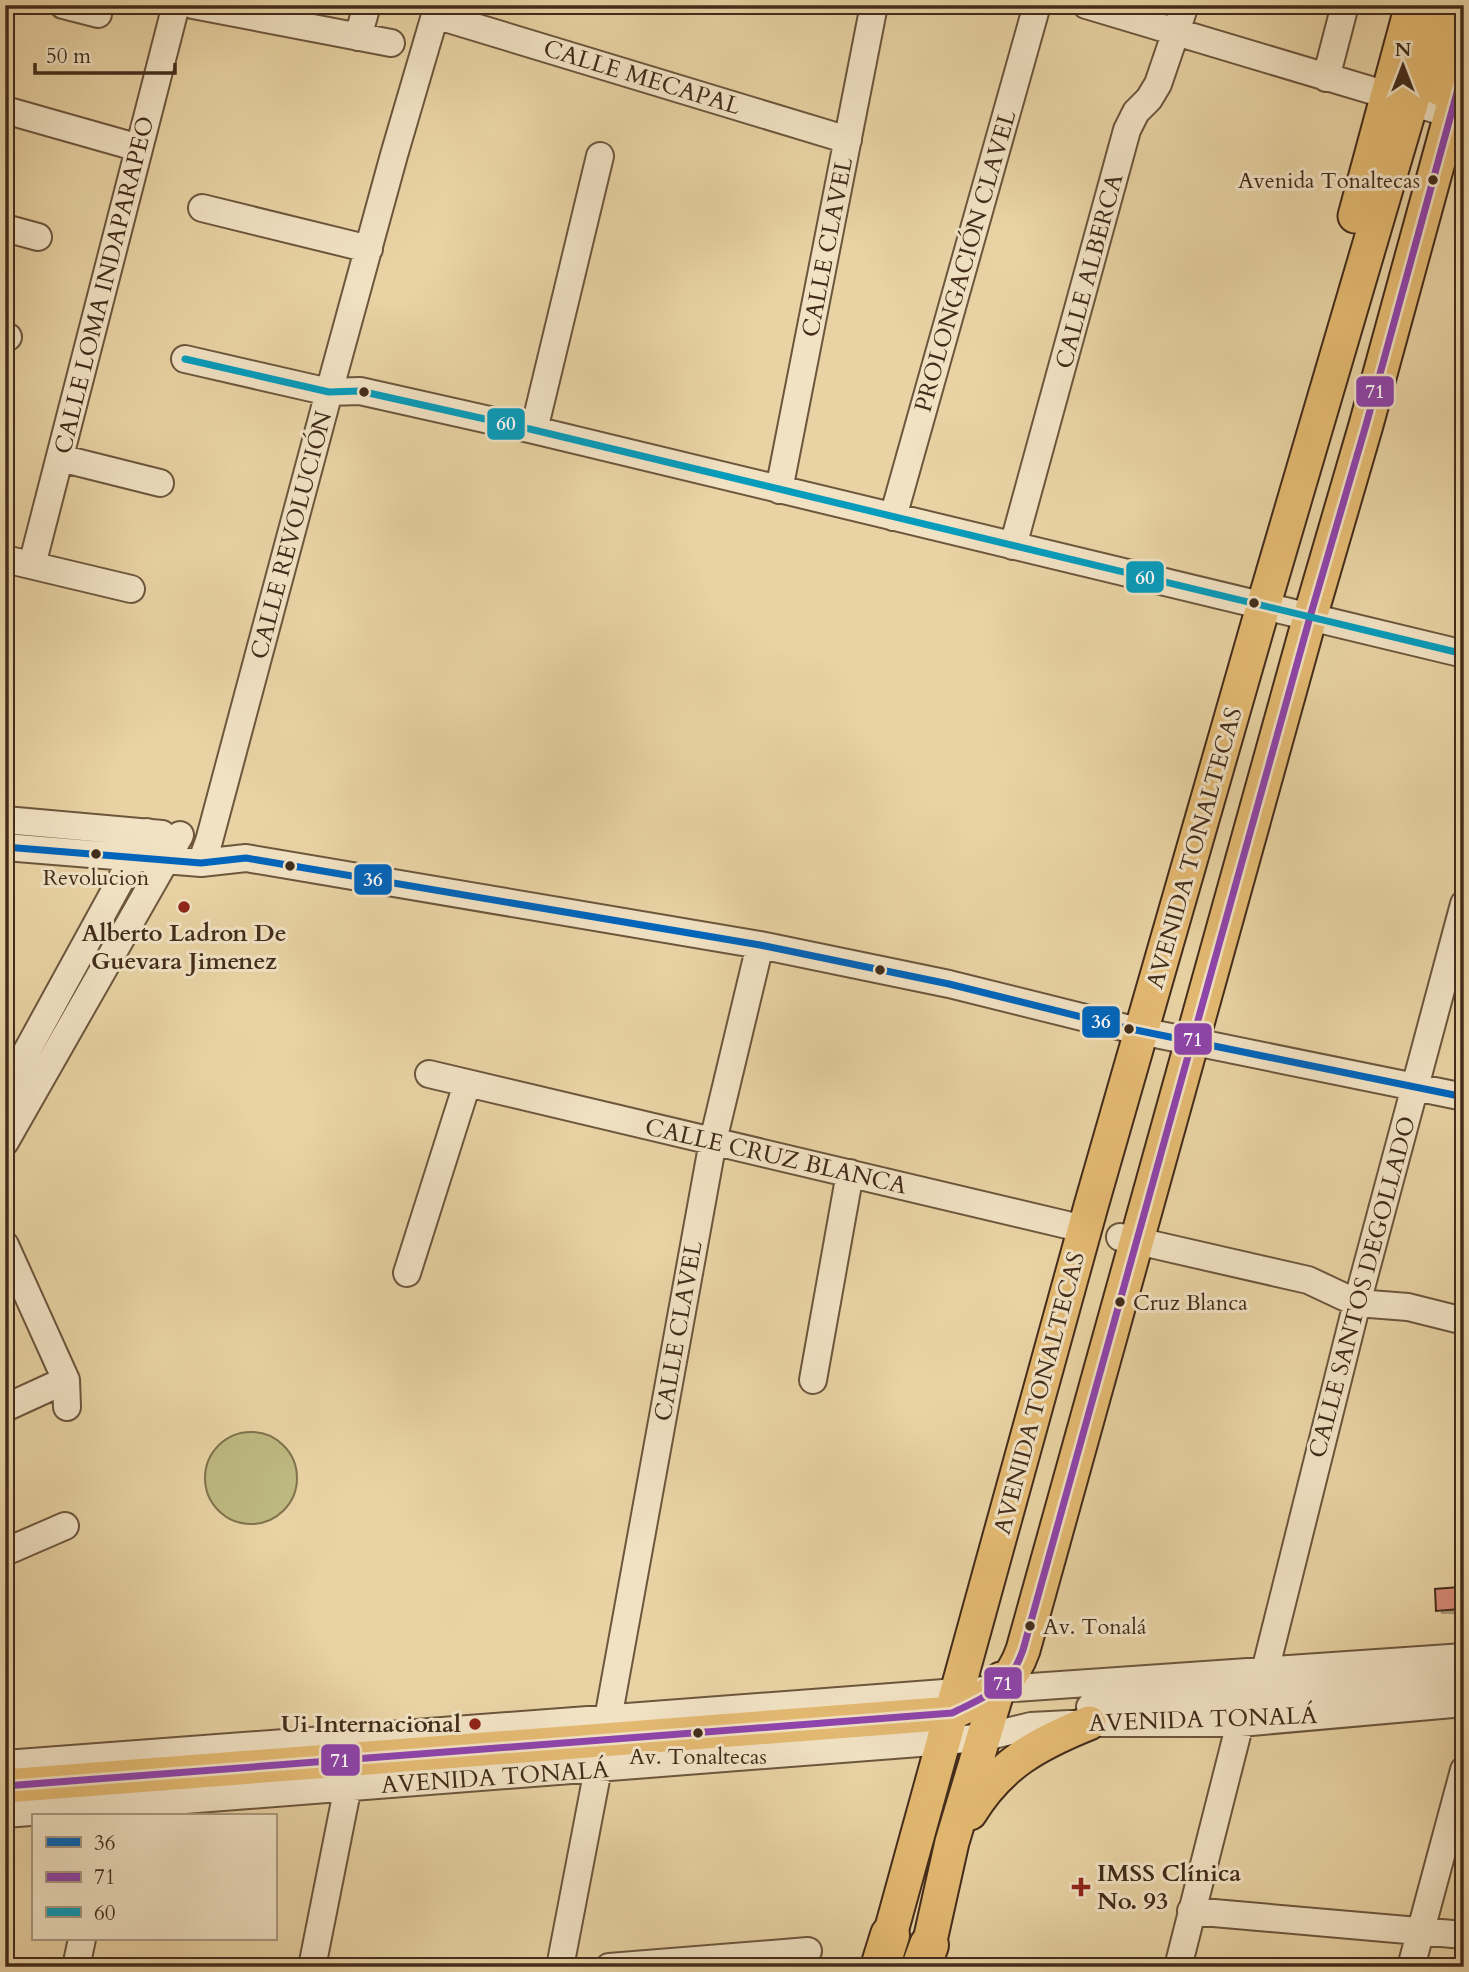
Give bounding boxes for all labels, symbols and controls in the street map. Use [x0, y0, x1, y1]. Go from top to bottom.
scale bar [35, 32, 175, 76]
street label: CALLE MECAPAL [539, 32, 745, 123]
north arrow [1368, 32, 1438, 102]
text: N [1395, 37, 1412, 63]
text: 50 m [46, 42, 91, 71]
street label: PROLONGACIÓN CLAVEL [907, 106, 1025, 416]
street label: CALLE LOMA INDAPARAPEO [46, 113, 162, 457]
street label: CALLE CLAVEL [794, 154, 861, 340]
place label: Avenida Tonaltecas [1238, 166, 1420, 196]
street label: CALLE ALBERCA [1048, 169, 1132, 372]
marker: Avenida Tonaltecas [1426, 173, 1440, 187]
line badge: 71 [1355, 375, 1395, 408]
text: 71 [1365, 379, 1385, 405]
unlabelled marker [357, 385, 371, 399]
street label: CALLE REVOLUCIÓN [242, 407, 341, 663]
line badge: 60 [486, 407, 526, 441]
text: 60 [496, 411, 516, 437]
line badge: 60 [1125, 560, 1165, 594]
text: 60 [1135, 565, 1155, 591]
unlabelled marker [1247, 596, 1261, 610]
street label: AVENIDA TONALTECAS [1138, 703, 1251, 993]
marker: Revolucion [89, 847, 103, 861]
unlabelled marker [283, 859, 297, 873]
place label: Revolucion [43, 863, 150, 893]
line badge: 36 [353, 863, 393, 896]
text: 36 [363, 867, 383, 893]
marker: Alberto Ladron De Guevara Jimenez [176, 899, 192, 915]
place label: Alberto Ladron De Guevara Jimenez [81, 917, 287, 978]
unlabelled marker [873, 963, 887, 977]
line badge: 36 [1081, 1005, 1121, 1039]
text: 36 [1091, 1009, 1111, 1035]
unlabelled marker [1122, 1022, 1136, 1036]
line badge: 71 [1173, 1022, 1213, 1056]
text: 71 [1183, 1027, 1203, 1053]
street label: CALLE CRUZ BLANCA [642, 1110, 911, 1203]
street label: CALLE SANTOS DEGOLLADO [1301, 1113, 1424, 1462]
street label: CALLE CLAVEL [646, 1238, 711, 1424]
street label: AVENIDA TONALTECAS [986, 1248, 1093, 1538]
place label: Cruz Blanca [1133, 1288, 1248, 1318]
marker: Cruz Blanca [1113, 1295, 1127, 1309]
place label: Av. Tonalá [1043, 1612, 1147, 1642]
marker: Av. Tonalá [1023, 1619, 1037, 1633]
line badge: 71 [983, 1666, 1023, 1700]
text: 71 [993, 1671, 1013, 1697]
street label: AVENIDA TONALÁ [1088, 1699, 1319, 1740]
place label: Ui Internacional [281, 1708, 461, 1741]
marker: Ui Internacional [467, 1716, 483, 1732]
marker: Av. Tonaltecas [691, 1726, 705, 1740]
place label: Av. Tonaltecas [629, 1742, 767, 1772]
line badge: 71 [320, 1743, 361, 1777]
text: 71 [330, 1748, 350, 1774]
street label: AVENIDA TONALÁ [380, 1753, 611, 1802]
legend [32, 1814, 276, 1940]
text: 36 [94, 1829, 116, 1858]
place label: IMSS Clínica No. 93 [1097, 1857, 1241, 1918]
text: 71 [94, 1863, 116, 1892]
marker: IMSS Clínica No. 93 [1071, 1877, 1091, 1897]
text: 60 [94, 1899, 116, 1928]

